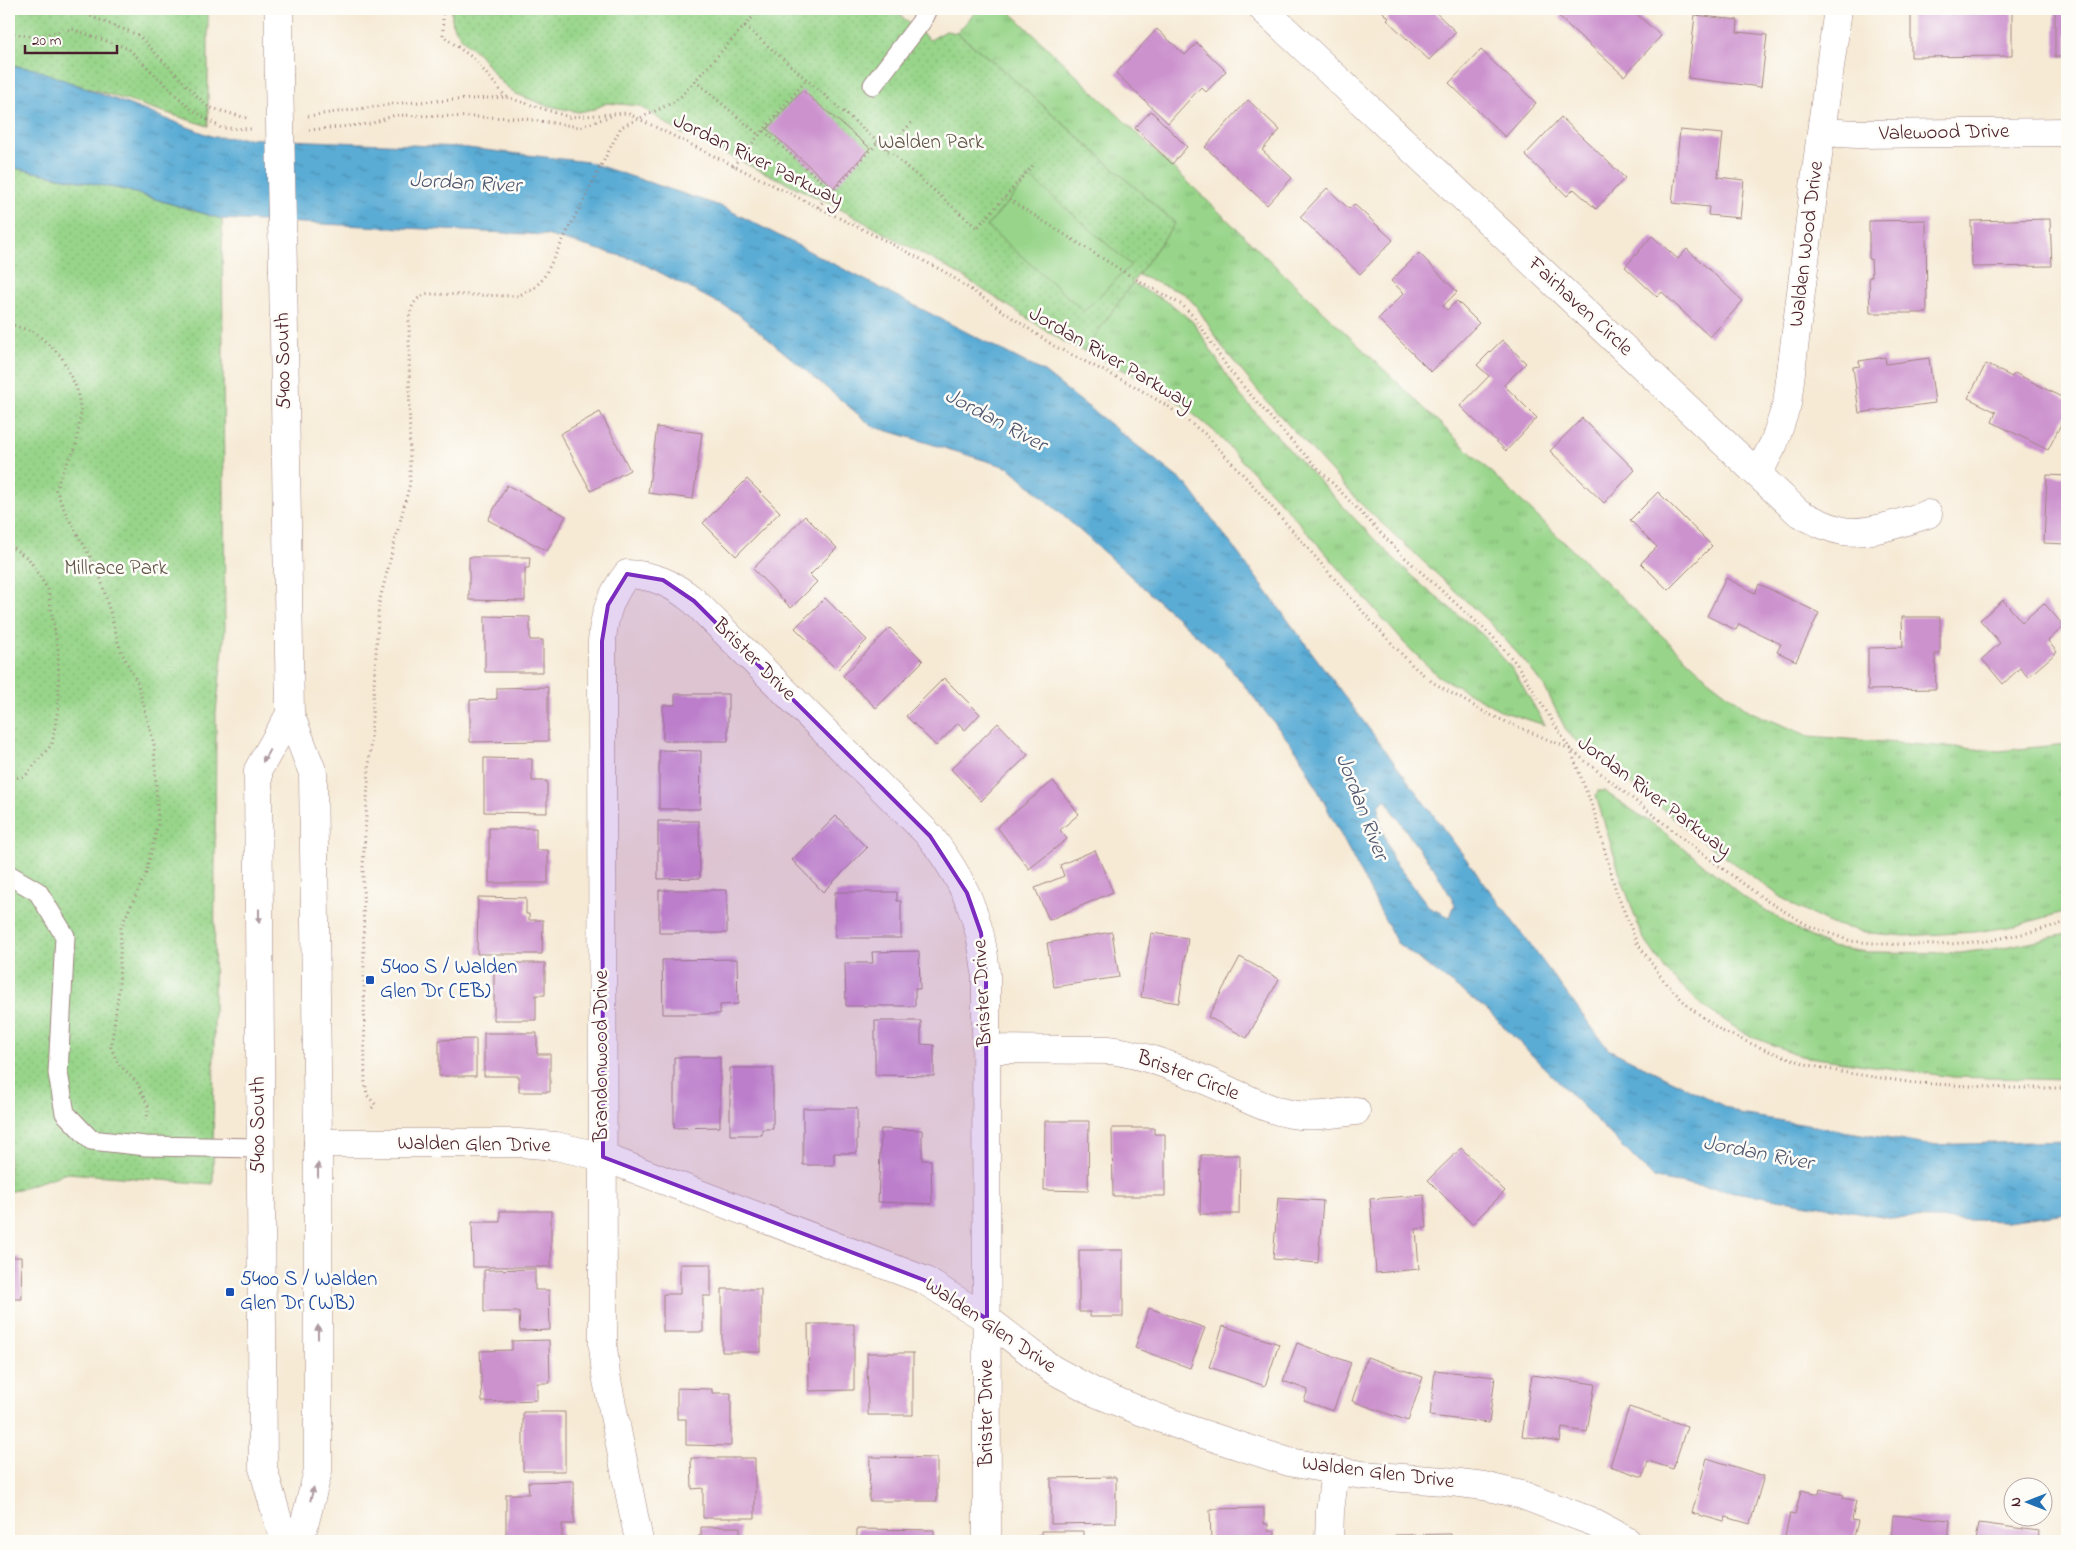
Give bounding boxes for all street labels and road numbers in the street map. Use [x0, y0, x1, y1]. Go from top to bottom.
street label: Jordan River Parkway [667, 107, 848, 217]
street label: Valewood Drive [1878, 117, 2010, 149]
street label: Walden Wood Drive [1782, 159, 1832, 329]
street label: Fairhaven Circle [1520, 250, 1640, 364]
street label: Jordan River Parkway [1022, 299, 1199, 420]
street label: 5400 South [268, 312, 300, 410]
street label: Brister Drive [705, 611, 803, 709]
street label: Jordan River Parkway [1569, 729, 1737, 867]
street label: Brister Drive [965, 938, 1001, 1048]
street label: Brandonwood Drive [587, 970, 617, 1143]
street label: Brister Circle [1132, 1042, 1244, 1109]
street label: 5400 South [244, 1076, 274, 1174]
street label: Walden Glen Drive [397, 1129, 552, 1161]
street label: Walden Glen Drive [918, 1271, 1063, 1382]
street label: Brister Drive [972, 1359, 1002, 1468]
street label: Walden Glen Drive [1300, 1449, 1457, 1497]

